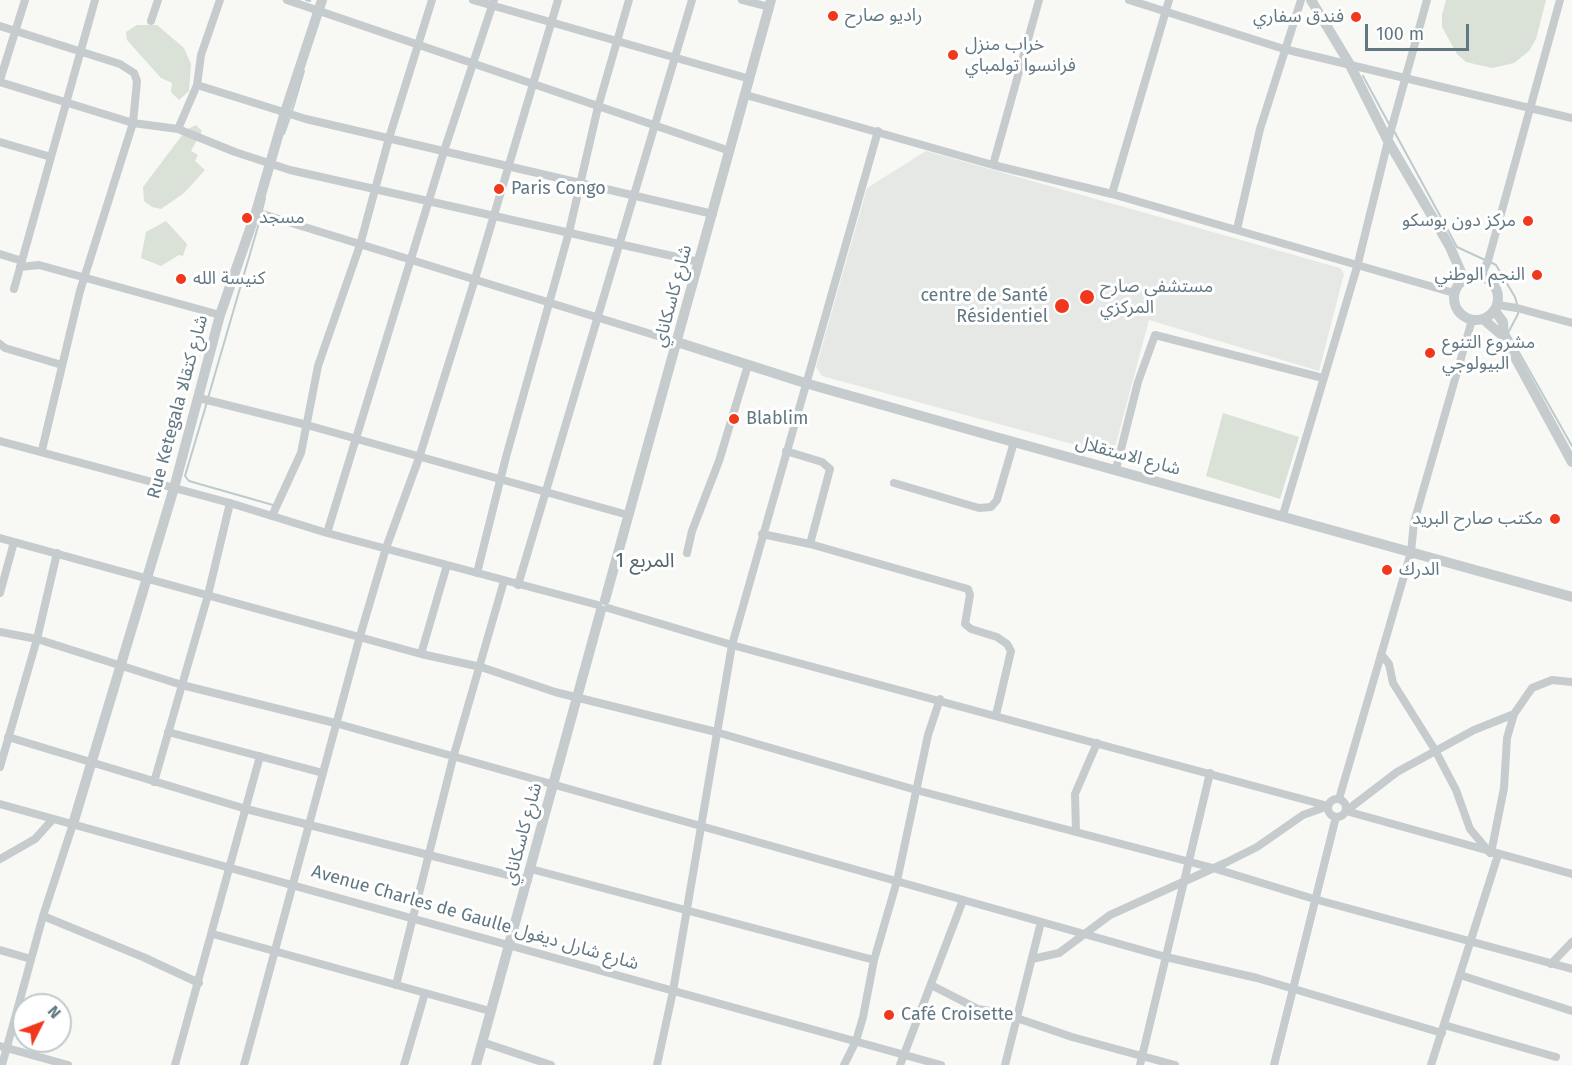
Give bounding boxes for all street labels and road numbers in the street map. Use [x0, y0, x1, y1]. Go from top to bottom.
street label: شارع كاسكاناي [649, 243, 697, 349]
street label: Rue Ketegala شارع كتقالا [143, 313, 213, 501]
street label: شارع الاستقلال [1073, 432, 1183, 480]
street label: شارع كاسكاناي [499, 781, 547, 887]
street label: Avenue Charles de Gaulle شارع شارل ديغول [309, 861, 641, 975]

